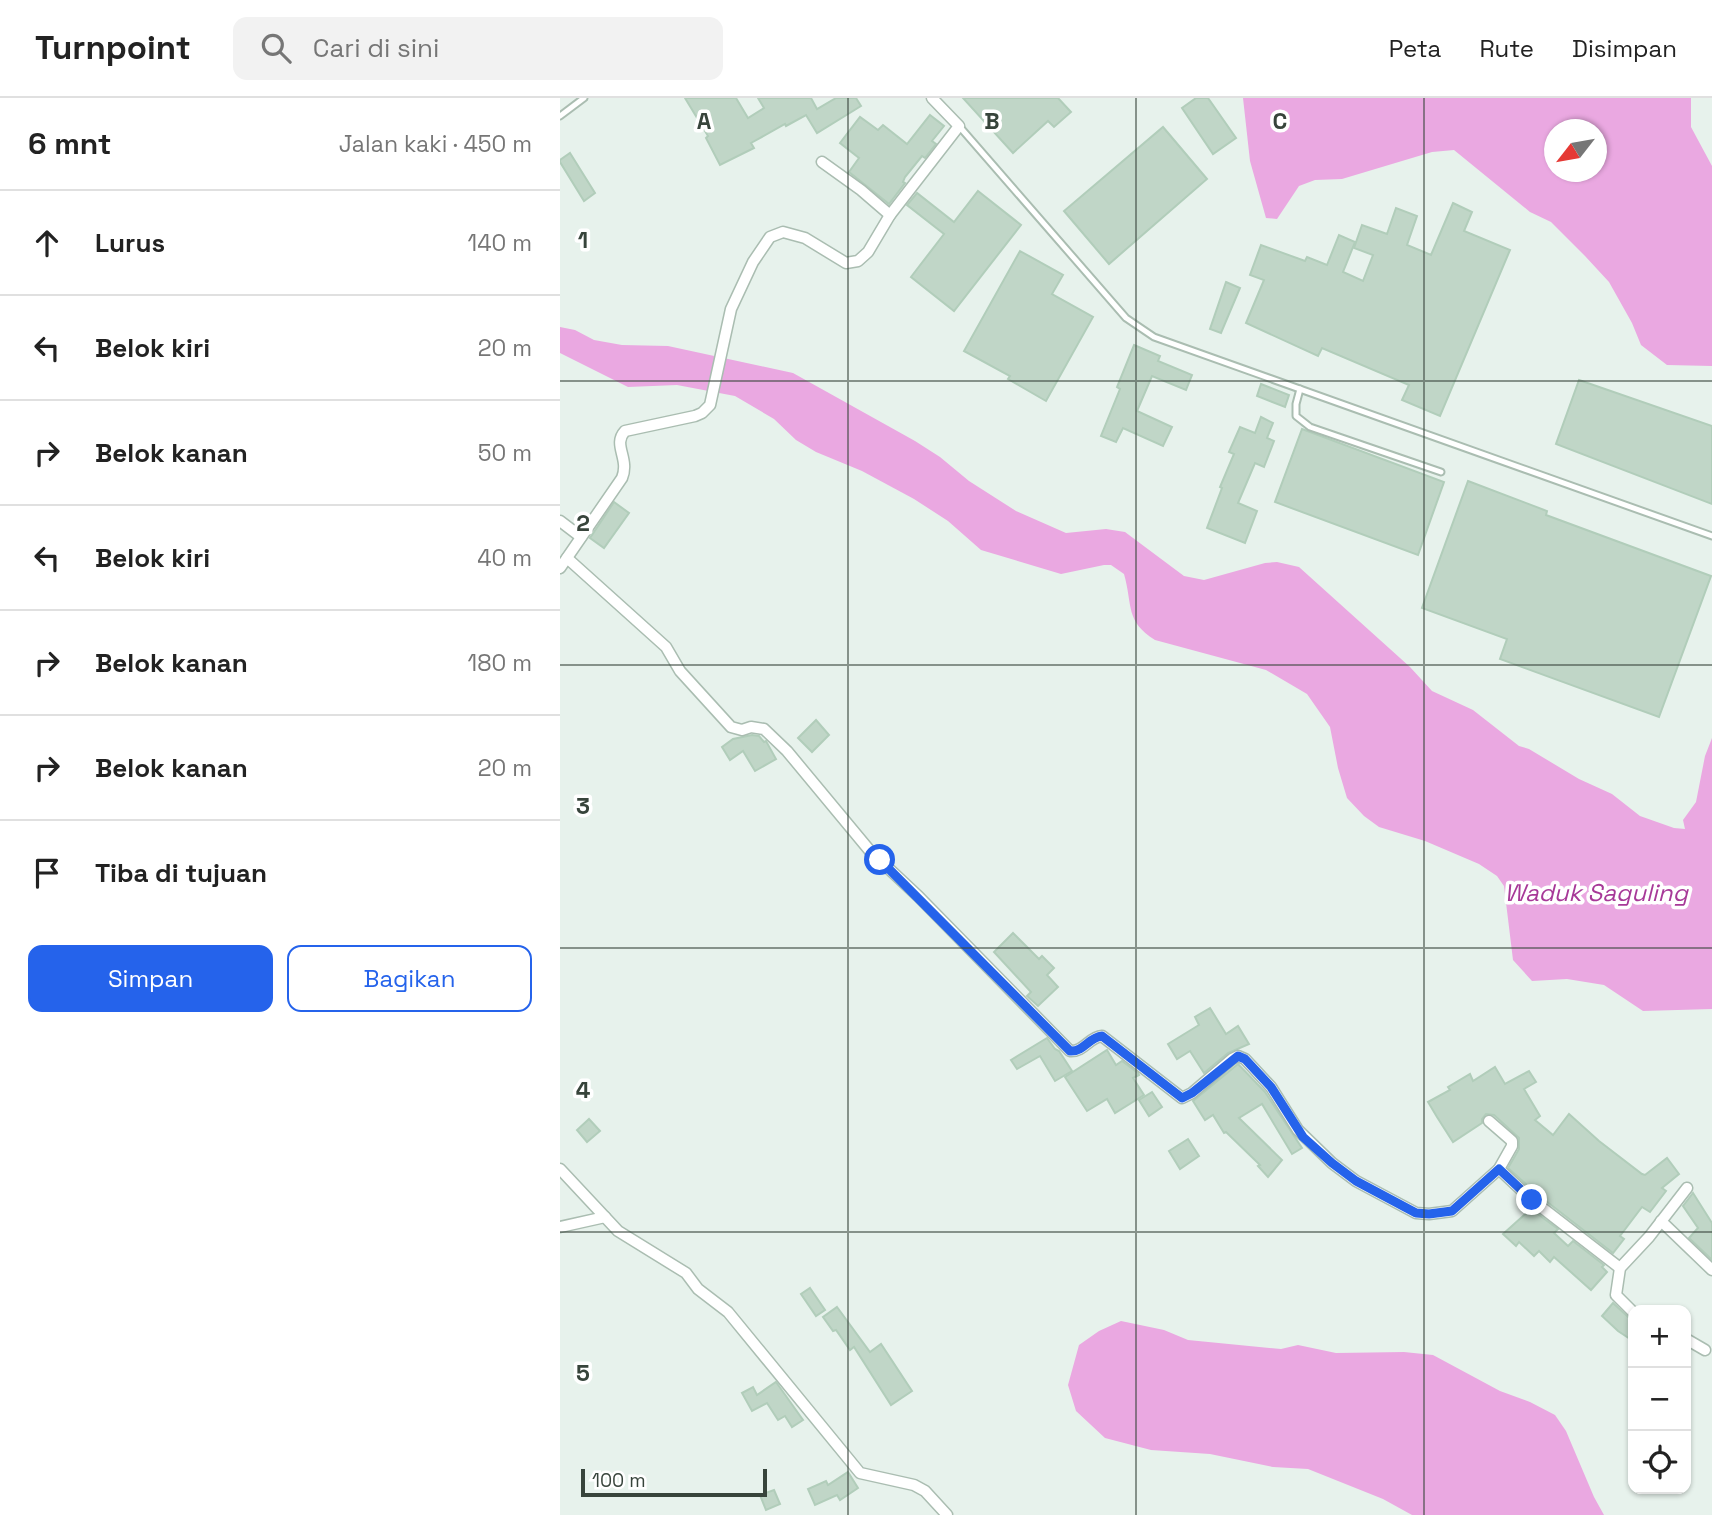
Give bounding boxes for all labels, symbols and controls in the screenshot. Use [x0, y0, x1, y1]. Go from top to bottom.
search box [233, 17, 723, 80]
text: Turnpoint [35, 27, 191, 69]
icon: search [257, 29, 295, 67]
text: Cari di sini [313, 31, 439, 65]
text: Peta [1389, 33, 1441, 64]
text: Rute [1479, 33, 1534, 64]
text: Disimpan [1572, 33, 1677, 64]
text: A [697, 106, 712, 136]
text: B [984, 106, 1000, 136]
text: C [1273, 106, 1287, 136]
north arrow [1544, 119, 1607, 182]
text: 6 mnt [28, 124, 112, 163]
text: Jalan kaki · 450 m [339, 129, 532, 159]
icon: ahead [28, 224, 66, 262]
text: 1 [578, 225, 588, 255]
text: Lurus [95, 226, 165, 260]
text: 140 m [468, 228, 532, 258]
icon: left [28, 329, 66, 367]
text: Belok kiri [95, 331, 210, 365]
text: 20 m [478, 333, 532, 363]
icon: right [28, 434, 66, 472]
text: Belok kanan [95, 436, 248, 470]
text: 50 m [478, 438, 532, 468]
text: 2 [576, 508, 590, 538]
icon: left [28, 539, 66, 577]
text: Belok kiri [95, 541, 210, 575]
text: 40 m [477, 543, 532, 573]
icon: right [28, 644, 66, 682]
text: Belok kanan [95, 646, 248, 680]
text: 180 m [468, 648, 532, 678]
icon: right [28, 749, 66, 787]
text: Belok kanan [95, 751, 248, 785]
text: 20 m [478, 753, 532, 783]
text: 3 [576, 791, 590, 821]
route start [864, 844, 895, 875]
icon: arrive [28, 854, 66, 892]
text: Tiba di tujuan [95, 856, 267, 890]
water label: Waduk Saguling [1504, 877, 1689, 908]
button: Simpan [28, 945, 273, 1012]
button: Bagikan [287, 945, 532, 1012]
text: 4 [576, 1075, 591, 1105]
route end [1516, 1184, 1547, 1215]
map controls [1628, 1305, 1691, 1494]
button: + [1628, 1305, 1691, 1368]
text: 5 [576, 1358, 590, 1388]
button: − [1628, 1368, 1691, 1431]
button: locate [1628, 1431, 1691, 1494]
scale bar [581, 1466, 766, 1498]
text: 100 m [592, 1468, 646, 1493]

